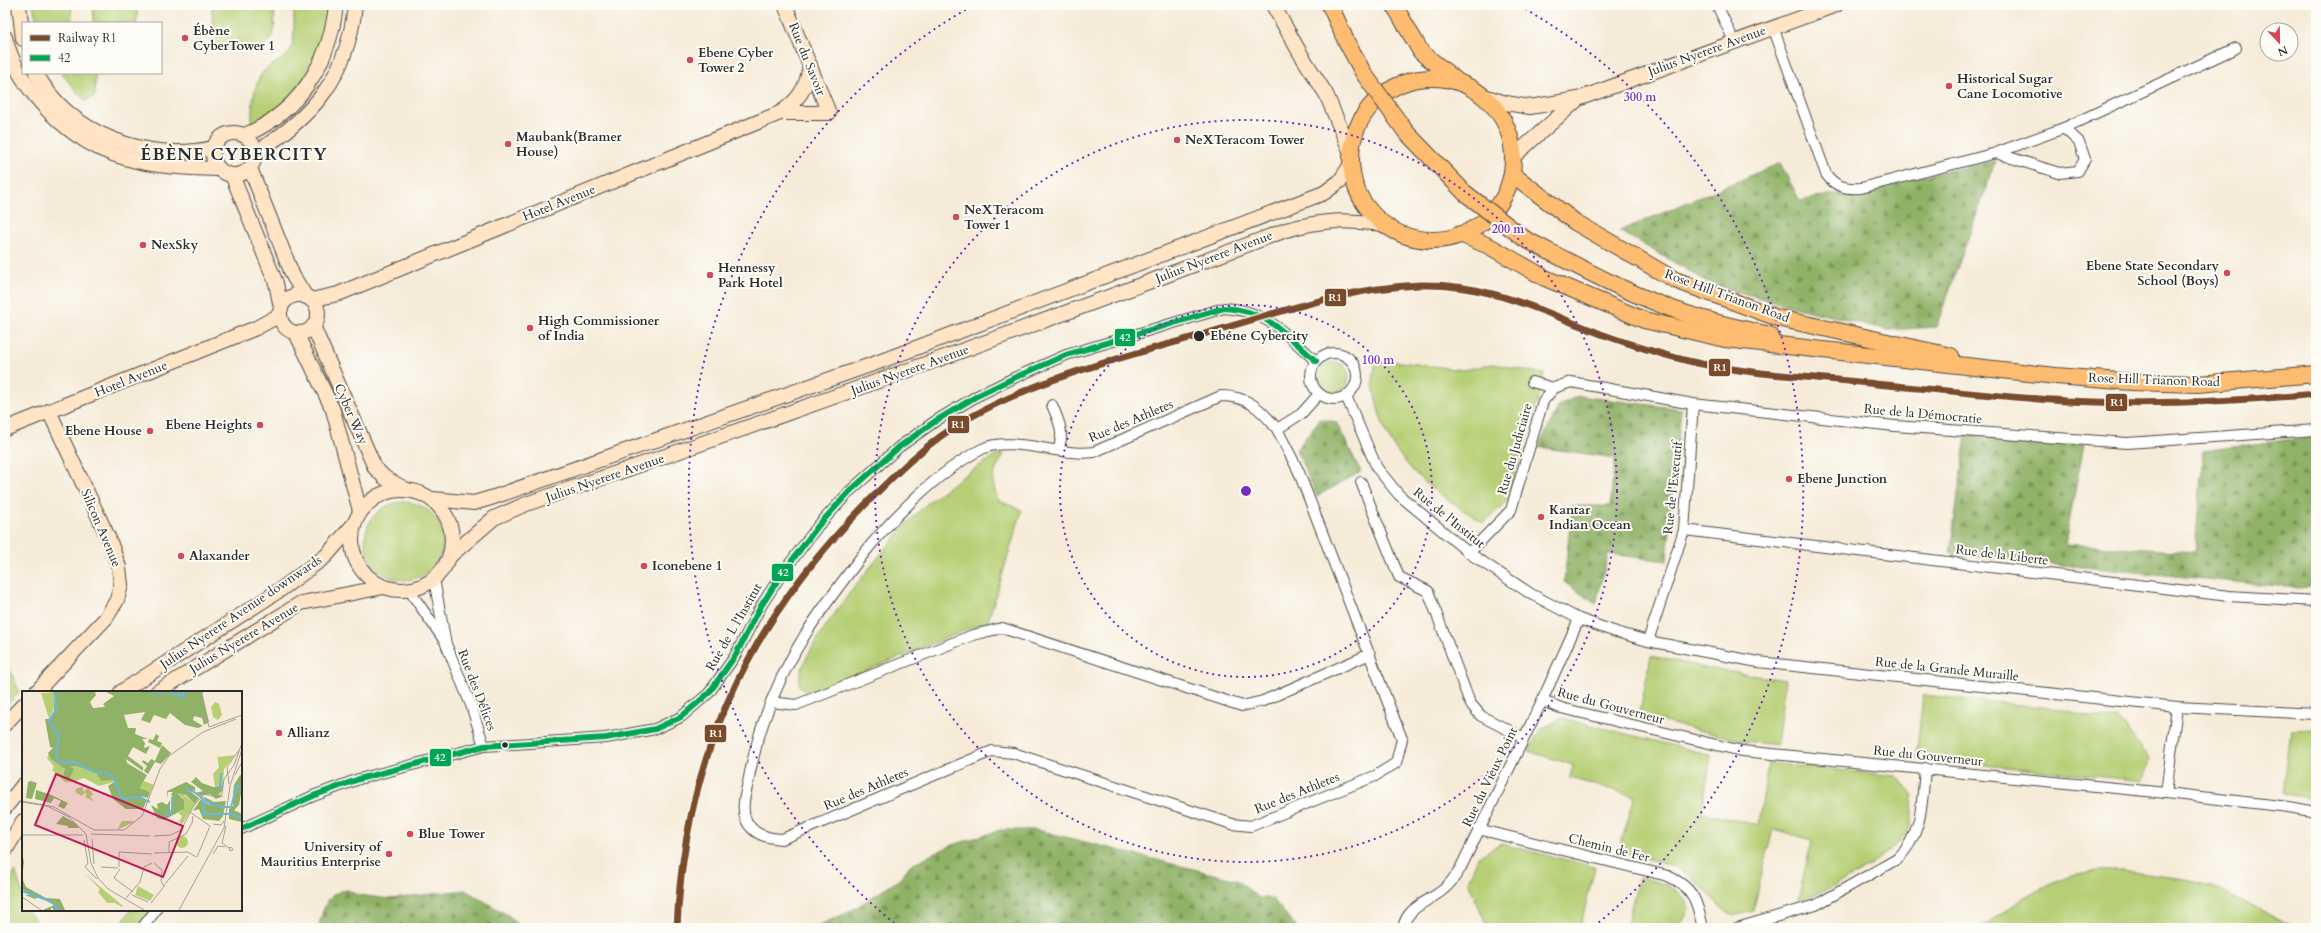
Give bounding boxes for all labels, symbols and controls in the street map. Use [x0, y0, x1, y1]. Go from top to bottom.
street label: Rue du Savoir [784, 20, 830, 98]
street label: Julius Nyerere Avenue [1644, 21, 1769, 81]
legend [22, 22, 162, 74]
place label: Ébène CyberTower 1 [193, 22, 275, 55]
north arrow [2259, 22, 2299, 62]
text: Railway R1 [58, 30, 117, 46]
marker: Ébène CyberTower 1 [180, 33, 190, 43]
text: N [2275, 42, 2290, 60]
place label: Ebene Cyber Tower 2 [698, 44, 774, 77]
text: 42 [58, 50, 70, 66]
marker: Ebene Cyber Tower 2 [685, 55, 695, 65]
place label: Historical Sugar Cane Locomotive [1957, 70, 2063, 103]
marker: Historical Sugar Cane Locomotive [1944, 81, 1954, 91]
text: 300 m [1624, 89, 1657, 105]
place label: Maubank(Bramer House) [516, 128, 622, 161]
place label: NeXTeracom Tower [1185, 131, 1305, 149]
marker: NeXTeracom Tower [1172, 135, 1182, 145]
marker: Maubank(Bramer House) [503, 139, 513, 149]
district label: ÉBÈNE CYBERCITY [140, 143, 328, 166]
street label: Hotel Avenue [520, 180, 598, 226]
place label: NeXTeracom Tower 1 [964, 201, 1044, 234]
marker: NeXTeracom Tower 1 [951, 212, 961, 222]
text: 200 m [1492, 221, 1525, 237]
street label: Julius Nyerere Avenue [1151, 226, 1275, 288]
place label: NexSky [151, 236, 199, 254]
marker: NexSky [138, 240, 148, 250]
place label: Ebene State Secondary School (Boys) [2086, 257, 2220, 290]
place label: Hennessy Park Hotel [718, 259, 783, 292]
street label: Rose Hill Trianon Road [1662, 265, 1792, 327]
marker: Ebene State Secondary School (Boys) [2222, 268, 2232, 278]
marker: Hennessy Park Hotel [705, 270, 715, 280]
line badge: R1 [1324, 288, 1347, 307]
text: R1 [1328, 290, 1342, 305]
place label: High Commissioner of India [538, 312, 660, 345]
marker: High Commissioner of India [525, 323, 535, 333]
place label: Ebéne Cybercity [1210, 327, 1309, 345]
line badge: 42 [1114, 328, 1136, 347]
marker: Ebéne Cybercity [1192, 329, 1206, 343]
text: 42 [1119, 330, 1131, 345]
street label: Julius Nyerere Avenue [847, 340, 972, 400]
text: 100 m [1362, 352, 1395, 368]
street label: Hotel Avenue [92, 356, 170, 402]
line badge: R1 [1708, 358, 1731, 377]
text: R1 [1713, 360, 1727, 375]
street label: Rose Hill Trianon Road [2088, 369, 2220, 391]
street label: Cyber Way [330, 381, 372, 447]
line badge: R1 [2105, 393, 2128, 412]
street label: Rue des Athletes [1086, 395, 1176, 447]
text: R1 [2110, 395, 2124, 410]
street label: Rue de la Démocratie [1863, 400, 1983, 428]
street label: Rue du Judiciaire [1493, 401, 1537, 497]
line badge: R1 [947, 415, 970, 434]
place label: Ebene Heights [165, 416, 252, 434]
text: R1 [951, 417, 965, 432]
marker: Ebene Heights [255, 420, 265, 430]
place label: Ebene House [65, 422, 142, 440]
marker: Ebene House [145, 426, 155, 436]
street label: Rue de l'Executif [1659, 439, 1687, 535]
street label: Julius Nyerere Avenue [541, 449, 667, 507]
place label: Ebene Junction [1797, 470, 1888, 488]
marker: Ebene Junction [1784, 474, 1794, 484]
centre of rings [1239, 484, 1253, 498]
street label: Rue de l'Institut [1409, 484, 1489, 552]
street label: Silicon Avenue [76, 486, 126, 570]
place label: Kantar Indian Ocean [1549, 501, 1632, 534]
marker: Kantar Indian Ocean [1536, 512, 1546, 522]
street label: Rue de la Liberte [1955, 540, 2050, 570]
place label: Alaxander [189, 547, 250, 565]
marker: Alaxander [176, 551, 186, 561]
street label: Julius Nyerere Avenue downwards [157, 552, 325, 672]
place label: Iconebene 1 [652, 557, 722, 575]
marker: Iconebene 1 [639, 561, 649, 571]
line badge: 42 [771, 563, 794, 582]
text: 42 [777, 565, 789, 580]
street label: Rue de L l'Institut [702, 580, 766, 674]
street label: Julius Nyerere Avenue [187, 599, 301, 677]
street label: Rue des Délices [453, 647, 501, 733]
street label: Rue de la Grande Muraille [1874, 652, 2020, 686]
street label: Rue du Gouverneur [1556, 683, 1667, 729]
inset map [22, 691, 242, 911]
place label: Allianz [287, 724, 330, 742]
line badge: R1 [704, 724, 727, 743]
street label: Rue du Vieux Point [1458, 724, 1522, 830]
text: R1 [709, 726, 723, 741]
marker: Allianz [274, 728, 284, 738]
unlabelled marker [500, 740, 510, 750]
street label: Rue du Gouverneur [1872, 741, 1984, 771]
line badge: 42 [429, 748, 452, 767]
text: 42 [434, 750, 446, 765]
street label: Rue des Athletes [821, 763, 911, 815]
street label: Rue des Athletes [1252, 768, 1342, 818]
place label: Blue Tower [418, 825, 486, 843]
marker: Blue Tower [405, 829, 415, 839]
street label: Chemin de Fer [1567, 829, 1652, 867]
place label: University of Mauritius Enterprise [260, 838, 384, 871]
marker: University of Mauritius Enterprise [384, 849, 394, 859]

